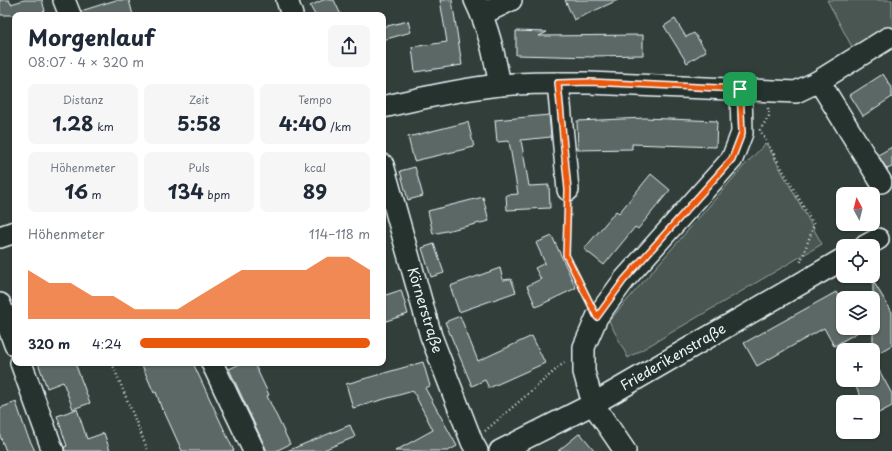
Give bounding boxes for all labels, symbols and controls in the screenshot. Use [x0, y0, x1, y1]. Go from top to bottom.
text: Morgenlauf [28, 20, 155, 53]
button: share [328, 25, 370, 67]
text: 08:07 · 4 × 320 m [28, 52, 144, 71]
pin [723, 72, 757, 106]
icon: arrive [729, 78, 751, 100]
text: Distanz [63, 91, 103, 108]
text: Zeit [189, 91, 209, 108]
text: Tempo [298, 91, 332, 108]
text: 1.28 [52, 108, 94, 138]
text: 5:58 [177, 108, 221, 138]
text: 4:40 [279, 108, 327, 138]
text: km [94, 118, 114, 135]
text: /km [327, 118, 351, 135]
text: Höhenmeter [51, 159, 115, 176]
text: Puls [188, 159, 210, 176]
text: kcal [304, 159, 326, 176]
text: 16 [64, 176, 88, 206]
text: 134 [168, 176, 204, 206]
text: 89 [303, 176, 327, 206]
text: m [88, 186, 102, 203]
text: bpm [204, 186, 230, 203]
north arrow [836, 187, 880, 231]
map controls [836, 187, 880, 439]
text: Höhenmeter [28, 224, 105, 243]
text: 114–118 m [309, 224, 370, 243]
button: locate [836, 239, 880, 283]
street label: Körnerstraße [402, 264, 449, 355]
button: layers [836, 291, 880, 335]
street label: Friederikenstraße [616, 318, 729, 395]
text: 320 m [28, 334, 70, 353]
text: 4:24 [92, 334, 122, 353]
button: + [836, 343, 880, 387]
button: − [836, 395, 880, 439]

